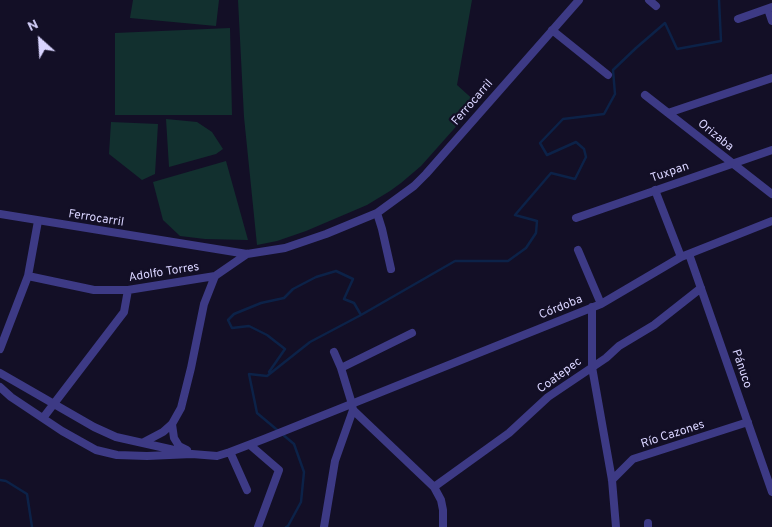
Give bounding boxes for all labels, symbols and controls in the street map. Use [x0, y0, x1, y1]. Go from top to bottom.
north arrow [15, 15, 65, 65]
text: N [25, 16, 41, 36]
street label: Ferrocarril [449, 77, 497, 129]
street label: Orizaba [694, 117, 736, 155]
street label: Tuxpan [649, 160, 691, 186]
street label: Ferrocarril [67, 208, 125, 230]
street label: Adolfo Torres [128, 260, 200, 286]
street label: Córdoba [537, 293, 585, 323]
street label: Pánuco [728, 348, 754, 390]
street label: Coatepec [535, 355, 585, 397]
street label: Río Cazones [639, 418, 707, 452]

